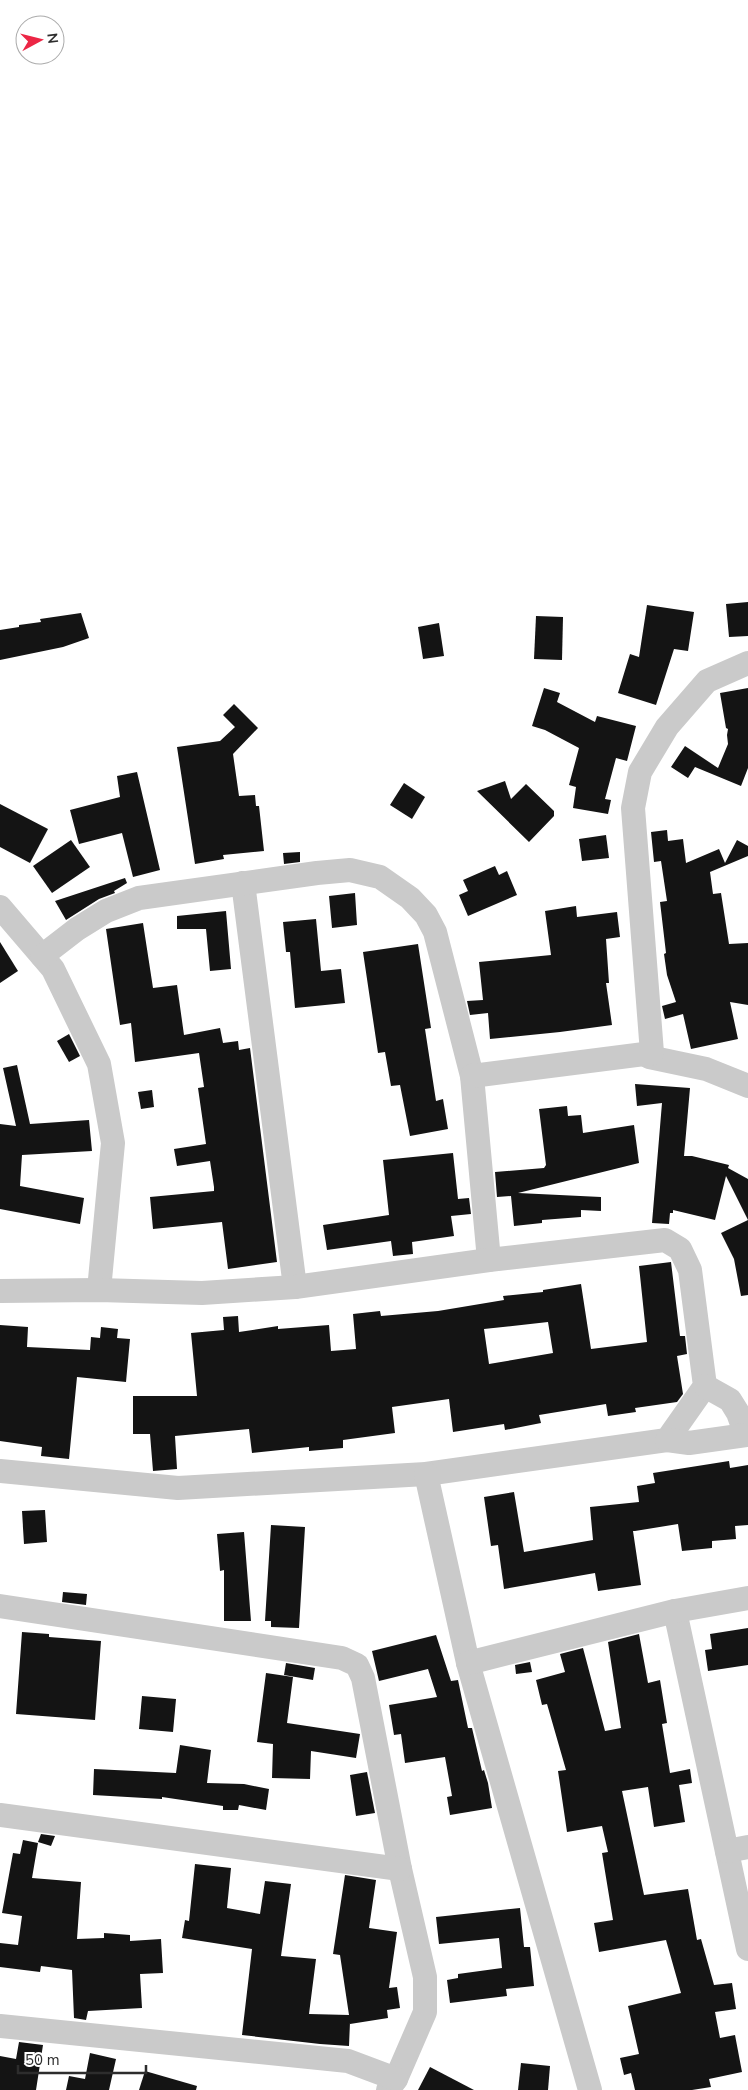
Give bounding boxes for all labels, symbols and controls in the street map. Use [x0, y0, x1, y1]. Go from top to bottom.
north arrow [15, 15, 65, 65]
text: N [42, 32, 62, 45]
scale bar [18, 2042, 145, 2074]
text: 50 m [25, 2050, 60, 2070]

